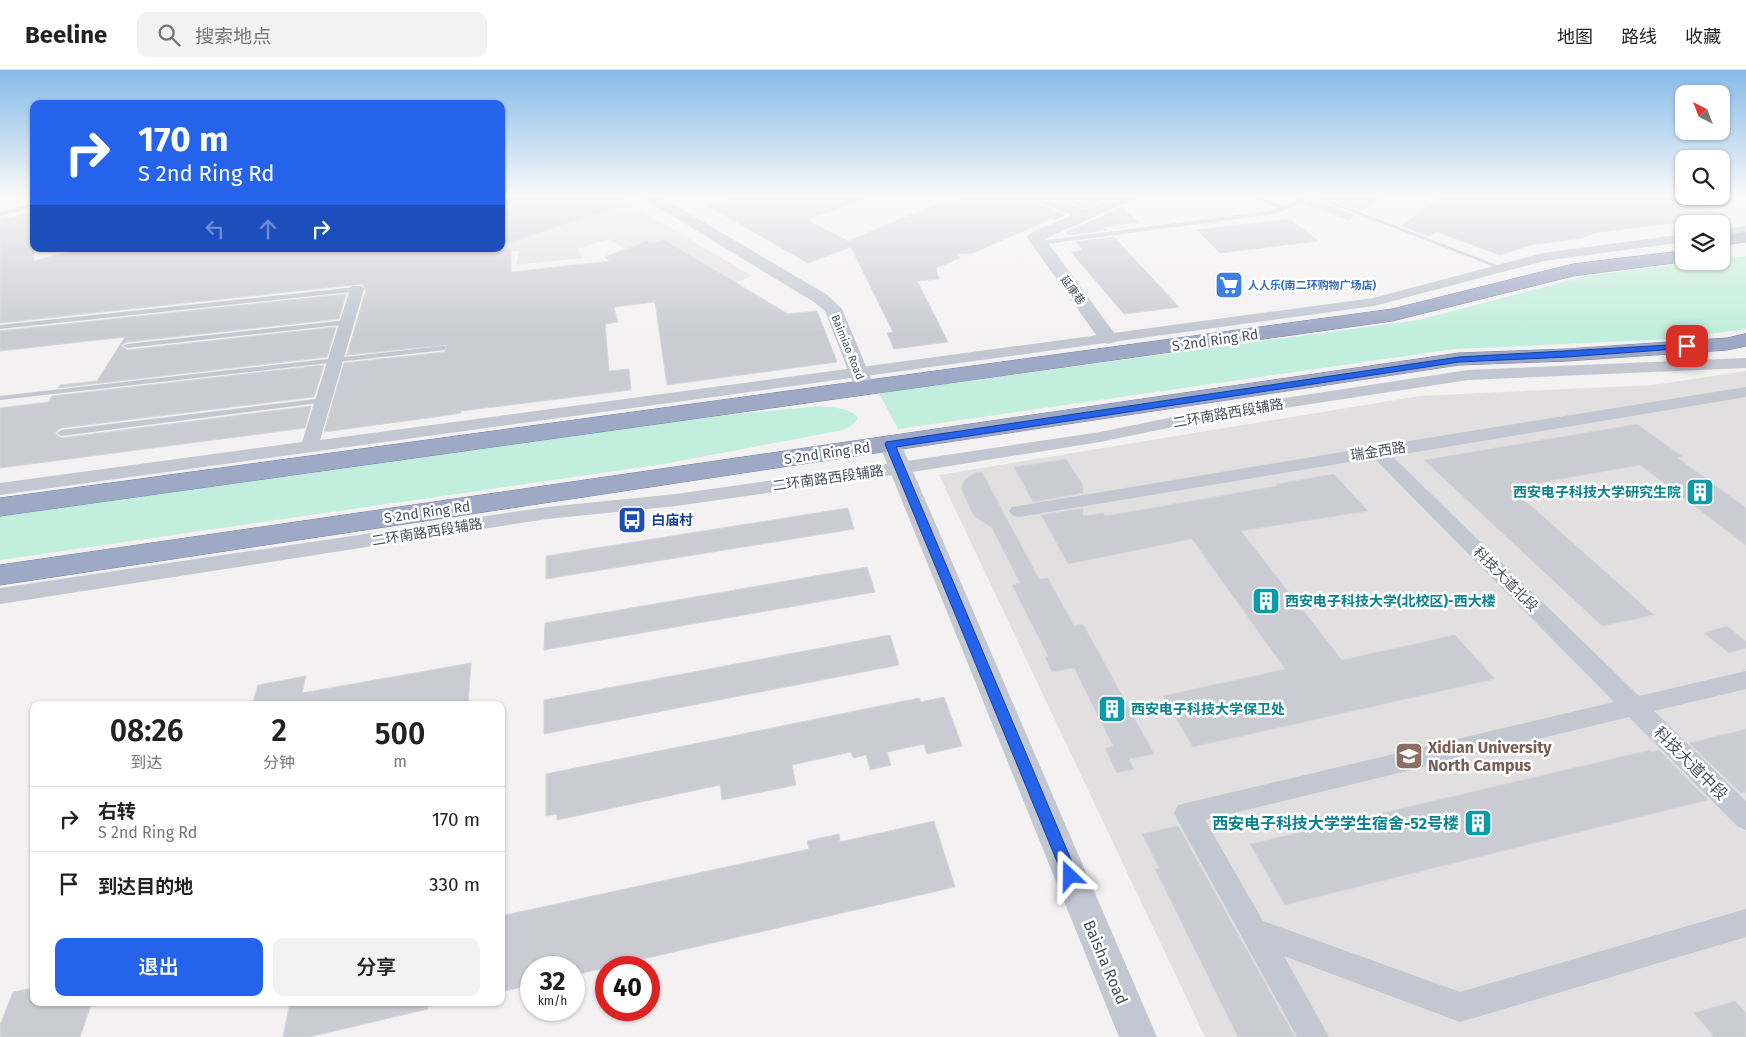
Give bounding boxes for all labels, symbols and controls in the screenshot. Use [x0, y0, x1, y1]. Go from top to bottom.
search box [137, 12, 487, 57]
text: Beeline [25, 21, 107, 49]
icon: search [155, 21, 183, 49]
text: 搜索地点 [195, 25, 271, 48]
text: 地图 [1557, 26, 1593, 48]
text: 路线 [1621, 26, 1657, 48]
text: 收藏 [1685, 26, 1721, 48]
north arrow [1675, 85, 1730, 140]
map controls [1675, 85, 1730, 270]
text: 170 m [138, 118, 229, 160]
icon: right [55, 120, 120, 185]
button: search [1675, 150, 1730, 205]
text: S 2nd Ring Rd [138, 160, 274, 187]
icon: left [201, 215, 229, 243]
icon: ahead [254, 215, 282, 243]
icon: right [307, 215, 335, 243]
button: layers [1675, 215, 1730, 270]
supermarket icon: 人人乐(南二环购物广场店) [1214, 270, 1244, 300]
street label: 延康巷 [1058, 273, 1088, 307]
place label: 人人乐(南二环购物广场店) [1248, 279, 1377, 292]
street label: Baimiao Road [829, 313, 866, 382]
pin [1666, 325, 1708, 367]
street label: S 2nd Ring Rd [1171, 326, 1259, 355]
icon: arrive [1673, 332, 1701, 360]
street label: 二环南路西段辅路 [1171, 395, 1285, 432]
street label: S 2nd Ring Rd [783, 439, 871, 468]
street label: 瑞金西路 [1349, 439, 1407, 464]
street label: 二环南路西段辅路 [771, 462, 885, 495]
building icon: 西安电子科技大学研究生院 [1685, 477, 1715, 507]
place label: 西安电子科技大学研究生院 [1513, 484, 1681, 501]
street label: S 2nd Ring Rd [383, 498, 471, 527]
bus stop icon: 白庙村 [617, 505, 647, 535]
place label: 白庙村 [651, 512, 693, 529]
street label: 二环南路西段辅路 [370, 515, 484, 550]
street label: 科技大道北段 [1470, 544, 1541, 615]
building icon: 西安电子科技大学(北校区)-西大楼 [1251, 586, 1281, 616]
place label: 西安电子科技大学(北校区)-西大楼 [1285, 593, 1496, 610]
building icon: 西安电子科技大学保卫处 [1097, 694, 1127, 724]
place label: 西安电子科技大学保卫处 [1131, 701, 1285, 718]
text: 08:26 [110, 713, 183, 749]
text: 2 [271, 713, 287, 749]
text: 500 [375, 716, 425, 752]
street label: 科技大道中段 [1650, 723, 1731, 804]
place label: Xidian University North Campus [1427, 738, 1552, 775]
school or university icon: Xidian University North Campus [1394, 741, 1424, 771]
text: m [393, 752, 407, 771]
text: 到达 [131, 753, 163, 772]
text: 分钟 [263, 753, 295, 772]
text: 右转 [98, 800, 136, 823]
icon: right [55, 805, 83, 833]
text: 170 m [432, 808, 480, 831]
building icon: 西安电子科技大学学生宿舍-52号楼 [1463, 808, 1493, 838]
place label: 西安电子科技大学学生宿舍-52号楼 [1212, 814, 1459, 833]
text: S 2nd Ring Rd [98, 823, 197, 842]
position arrow [1043, 849, 1095, 901]
icon: arrive [55, 870, 83, 898]
text: 330 m [429, 873, 480, 896]
text: 到达目的地 [98, 875, 193, 898]
street label: Baisha Road [1079, 917, 1132, 1007]
button: 退出 [55, 938, 263, 996]
button: 分享 [273, 938, 480, 996]
speed limit sign: 40 [595, 956, 660, 1021]
text: 32 [540, 967, 565, 997]
text: km/h [538, 994, 567, 1008]

